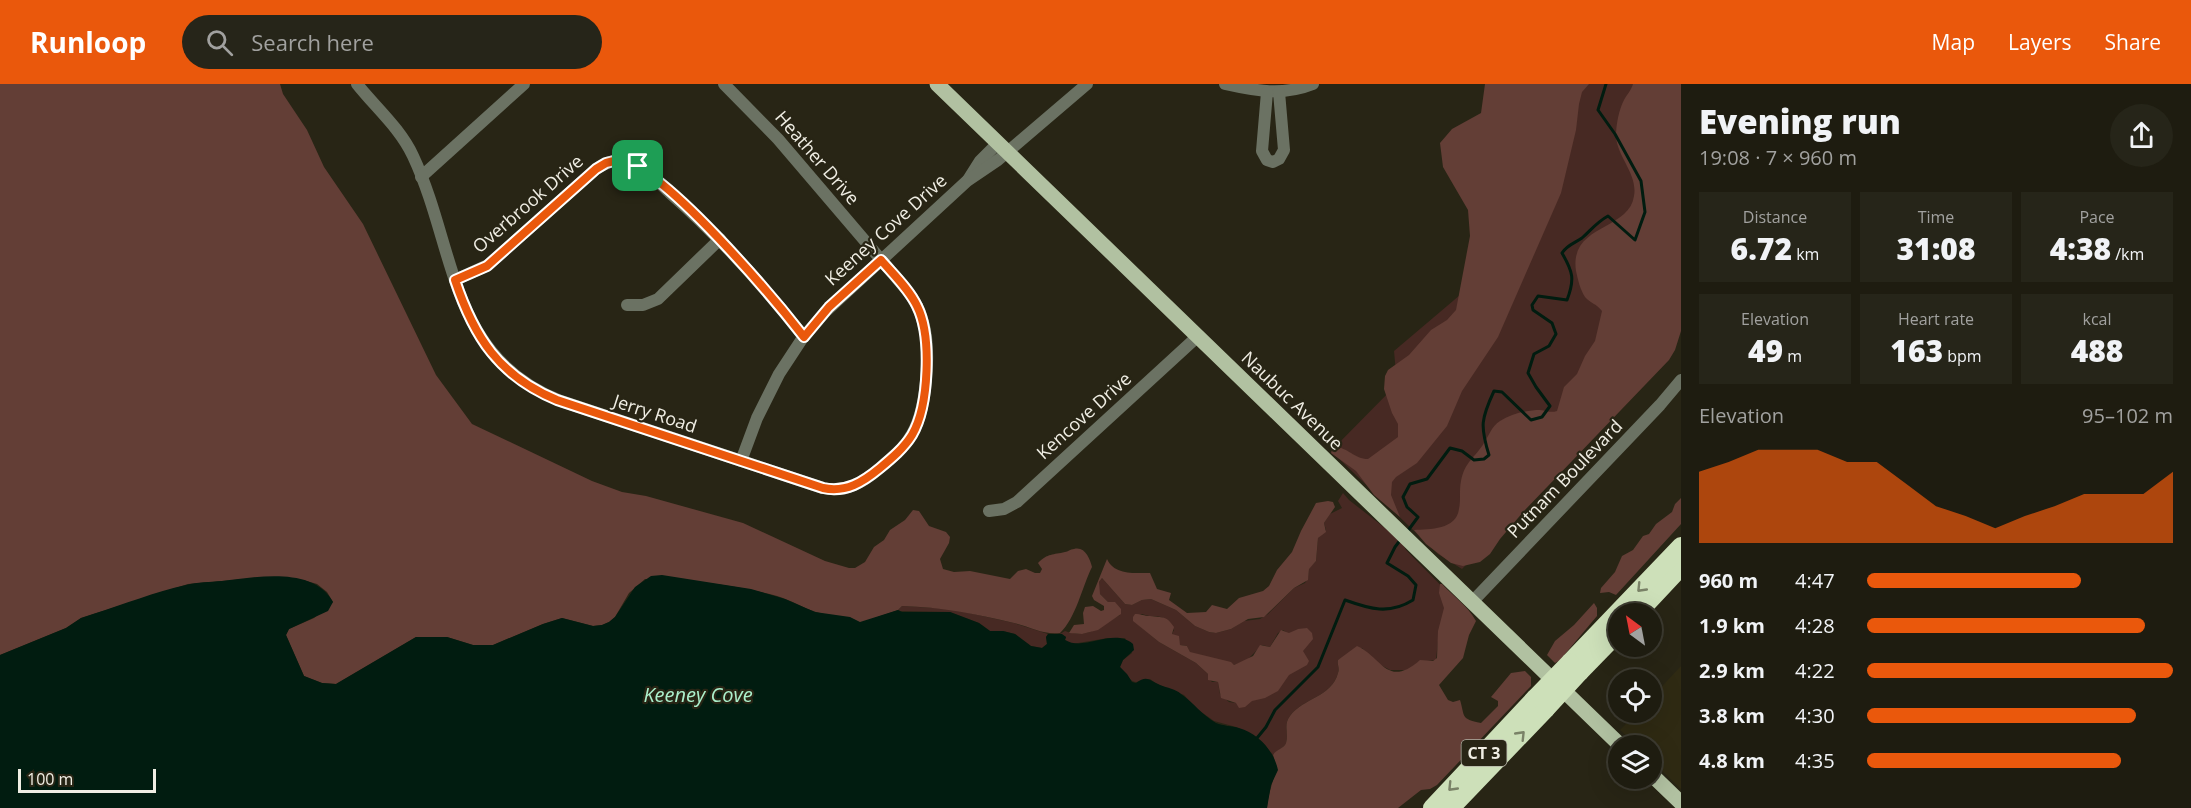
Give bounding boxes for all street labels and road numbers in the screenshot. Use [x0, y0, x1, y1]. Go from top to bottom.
street label: Heather Drive [770, 105, 865, 209]
street label: Overbrook Drive [467, 149, 588, 258]
street label: Keeney Cove Drive [819, 168, 951, 290]
street label: Naubuc Avenue [1237, 346, 1349, 455]
street label: Kencove Drive [1031, 366, 1136, 464]
street label: Jerry Road [609, 388, 700, 438]
street label: Putnam Boulevard [1501, 414, 1627, 543]
road number: CT 3 [1462, 740, 1506, 766]

